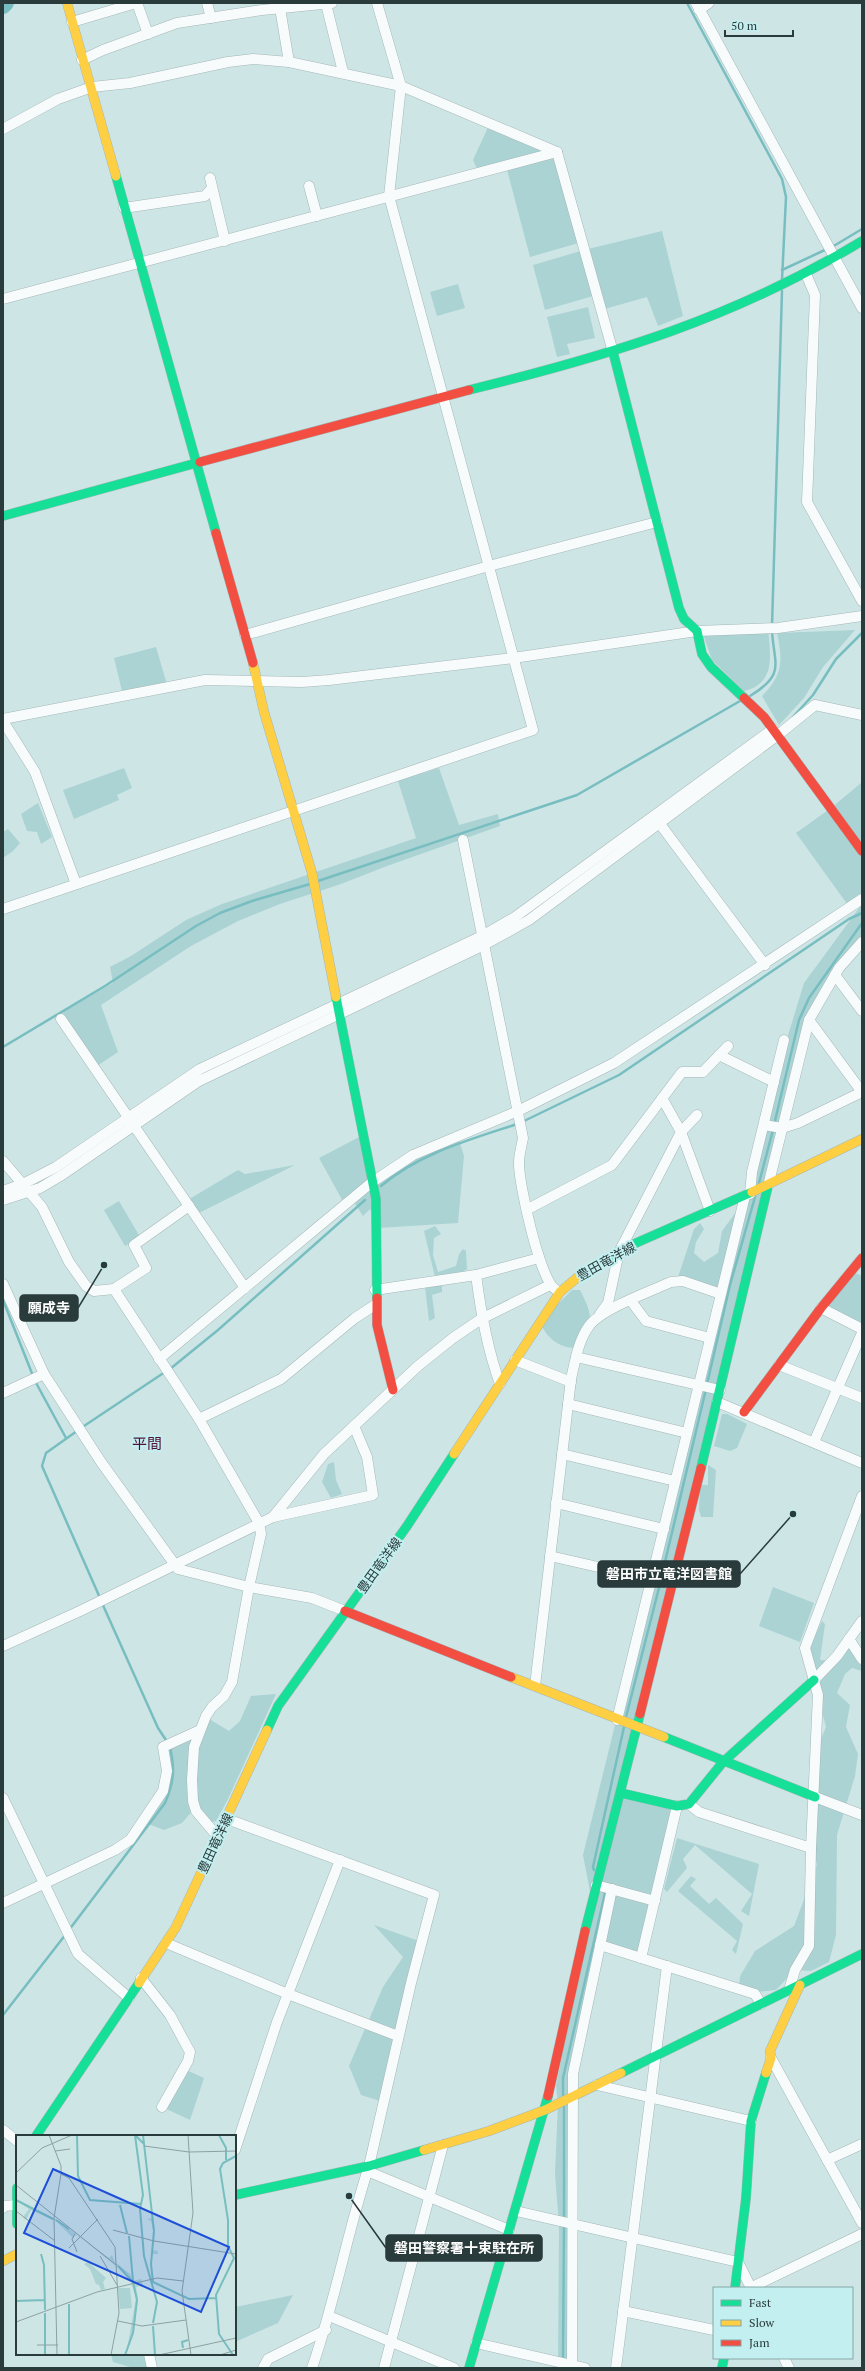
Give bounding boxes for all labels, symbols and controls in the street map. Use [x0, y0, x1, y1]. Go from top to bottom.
scale bar [725, 12, 793, 38]
text: 50 m [731, 18, 758, 33]
street label: 豊田竜洋線 [573, 1237, 639, 1285]
callout: 願成寺 [20, 1295, 78, 1321]
text: 願成寺 [28, 1298, 70, 1317]
district label: 平間 [132, 1433, 162, 1453]
street label: 豊田竜洋線 [353, 1533, 405, 1597]
callout: 磐田市立竜洋図書館 [598, 1561, 740, 1587]
text: 磐田市立竜洋図書館 [606, 1564, 732, 1583]
street label: 豊田竜洋線 [193, 1810, 237, 1876]
inset map [16, 2135, 236, 2355]
callout: 磐田警察署十束駐在所 [386, 2235, 542, 2261]
text: 磐田警察署十束駐在所 [394, 2238, 534, 2257]
legend [713, 2287, 853, 2359]
text: Fast [749, 2295, 772, 2310]
text: Slow [749, 2315, 775, 2330]
text: Jam [749, 2335, 770, 2350]

